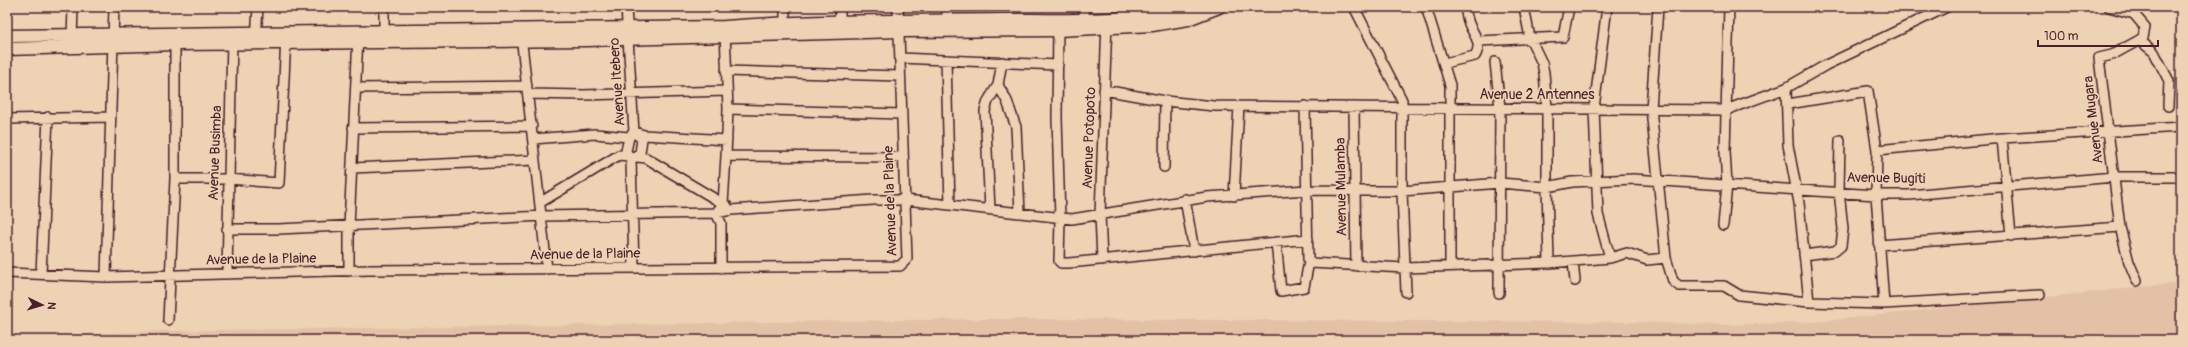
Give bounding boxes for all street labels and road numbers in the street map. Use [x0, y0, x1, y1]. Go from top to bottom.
street label: Avenue Itebero [605, 37, 629, 127]
street label: Avenue Mugara [2079, 75, 2107, 165]
street label: Avenue Potopoto [1079, 86, 1099, 189]
street label: Avenue 2 Antennes [1479, 86, 1595, 103]
street label: Avenue Busimba [205, 105, 225, 201]
street label: Avenue Mulamba [1332, 137, 1350, 237]
street label: Avenue de la Plaine [880, 145, 900, 257]
street label: Avenue Bugiti [1846, 169, 1926, 187]
street label: Avenue de la Plaine [530, 245, 641, 263]
street label: Avenue de la Plaine [206, 250, 317, 268]

